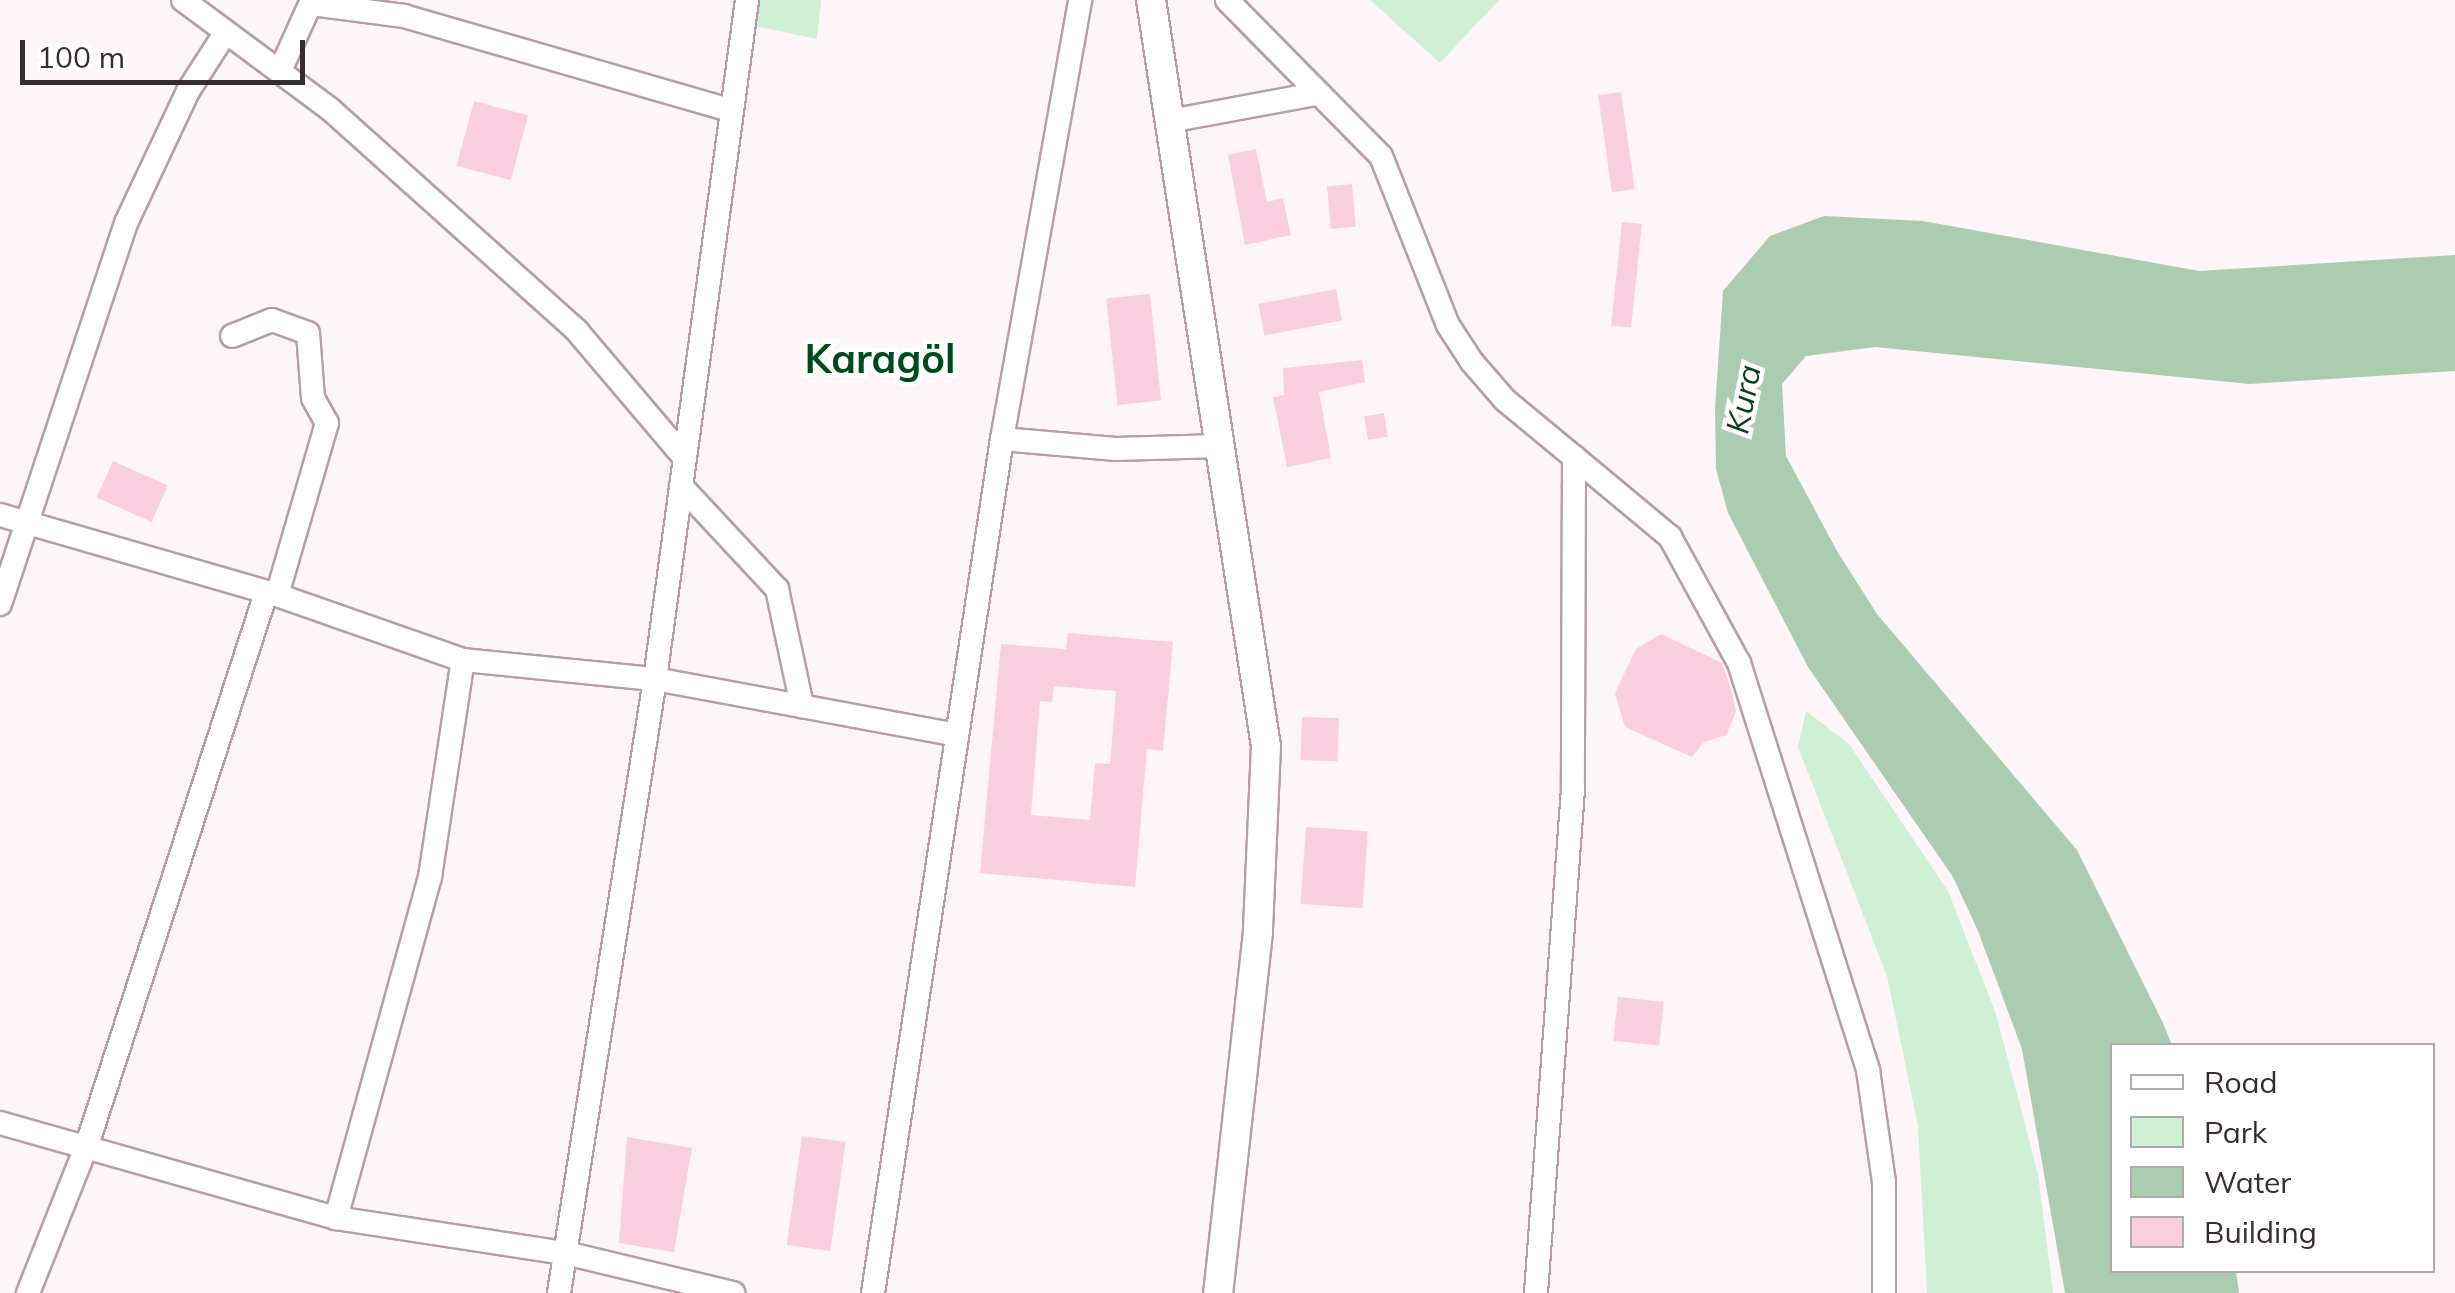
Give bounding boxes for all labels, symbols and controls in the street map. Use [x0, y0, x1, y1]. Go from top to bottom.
scale bar [25, 20, 310, 82]
text: 100 m [37, 38, 125, 76]
district label: Karagöl [805, 334, 955, 382]
water label: Kura [1718, 361, 1768, 437]
legend [2110, 1043, 2435, 1273]
text: Road [2204, 1063, 2278, 1101]
text: Park [2204, 1113, 2267, 1151]
text: Water [2204, 1163, 2291, 1201]
text: Building [2204, 1213, 2317, 1251]

